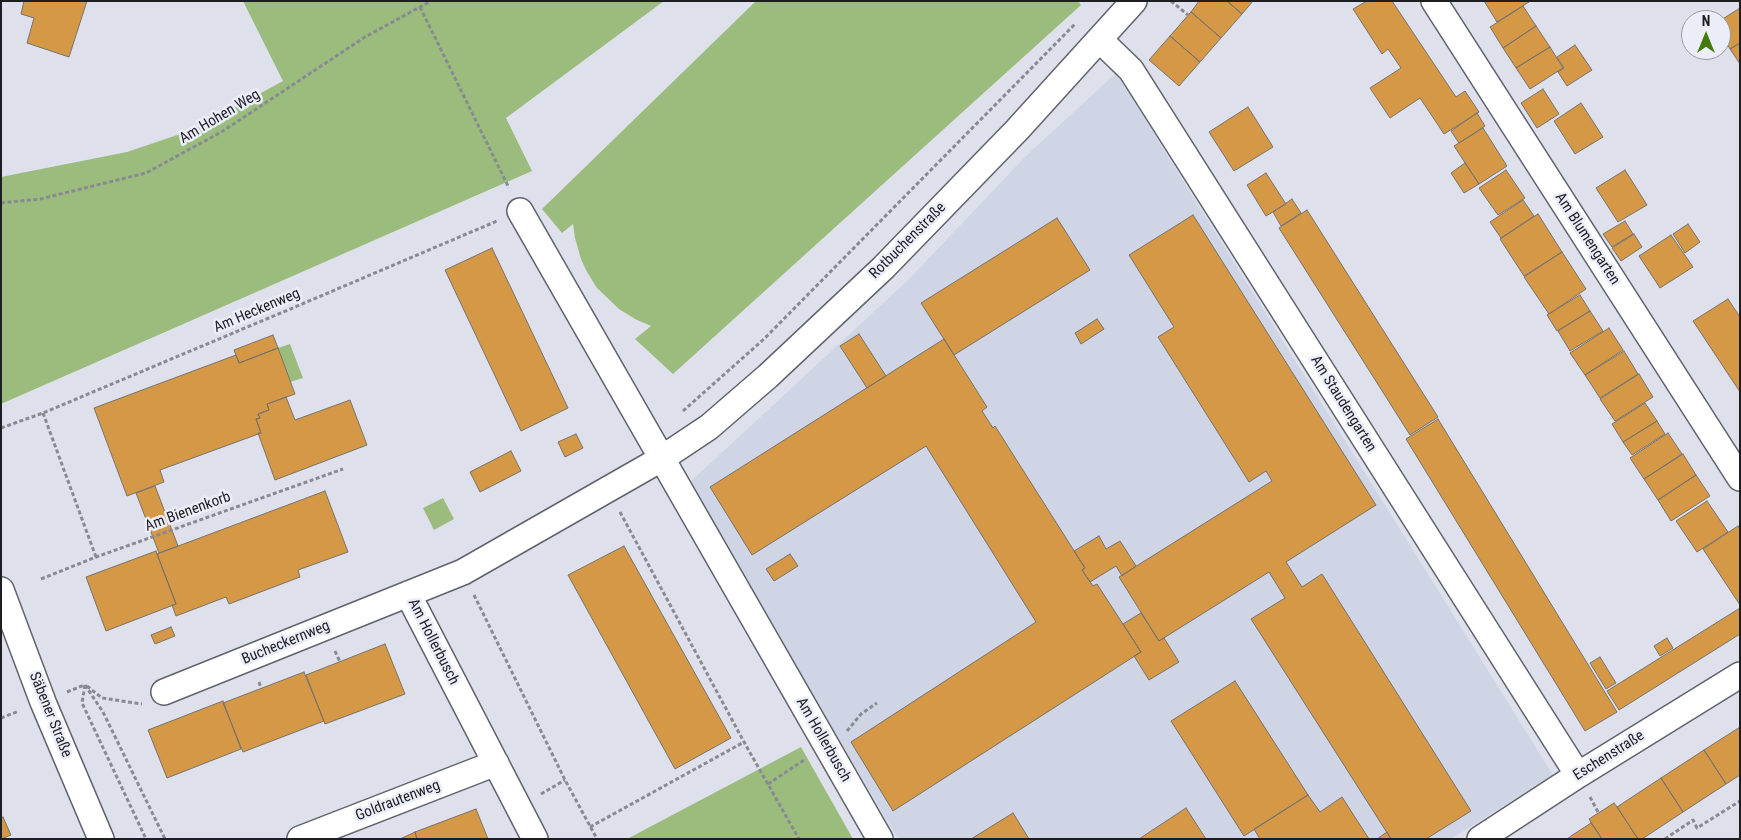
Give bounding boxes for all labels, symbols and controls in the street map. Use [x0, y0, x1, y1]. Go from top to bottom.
north arrow [1681, 10, 1731, 60]
text: N [1702, 13, 1710, 29]
street label: Am Hohen Weg [176, 86, 264, 148]
street label: Am Blumengarten [1551, 190, 1623, 288]
street label: Rotbuchenstraße [866, 199, 950, 283]
street label: Am Heckenweg [211, 285, 303, 337]
street label: Am Staudengarten [1306, 353, 1380, 455]
street label: Am Bienenkorb [143, 488, 233, 536]
street label: Am Hollerbusch [404, 596, 462, 688]
street label: Bucheckernweg [239, 617, 333, 669]
street label: Säbener Straße [25, 670, 75, 760]
street label: Am Hollerbusch [792, 695, 854, 785]
street label: Eschenstraße [1570, 727, 1648, 785]
street label: Goldrautenweg [353, 777, 443, 825]

